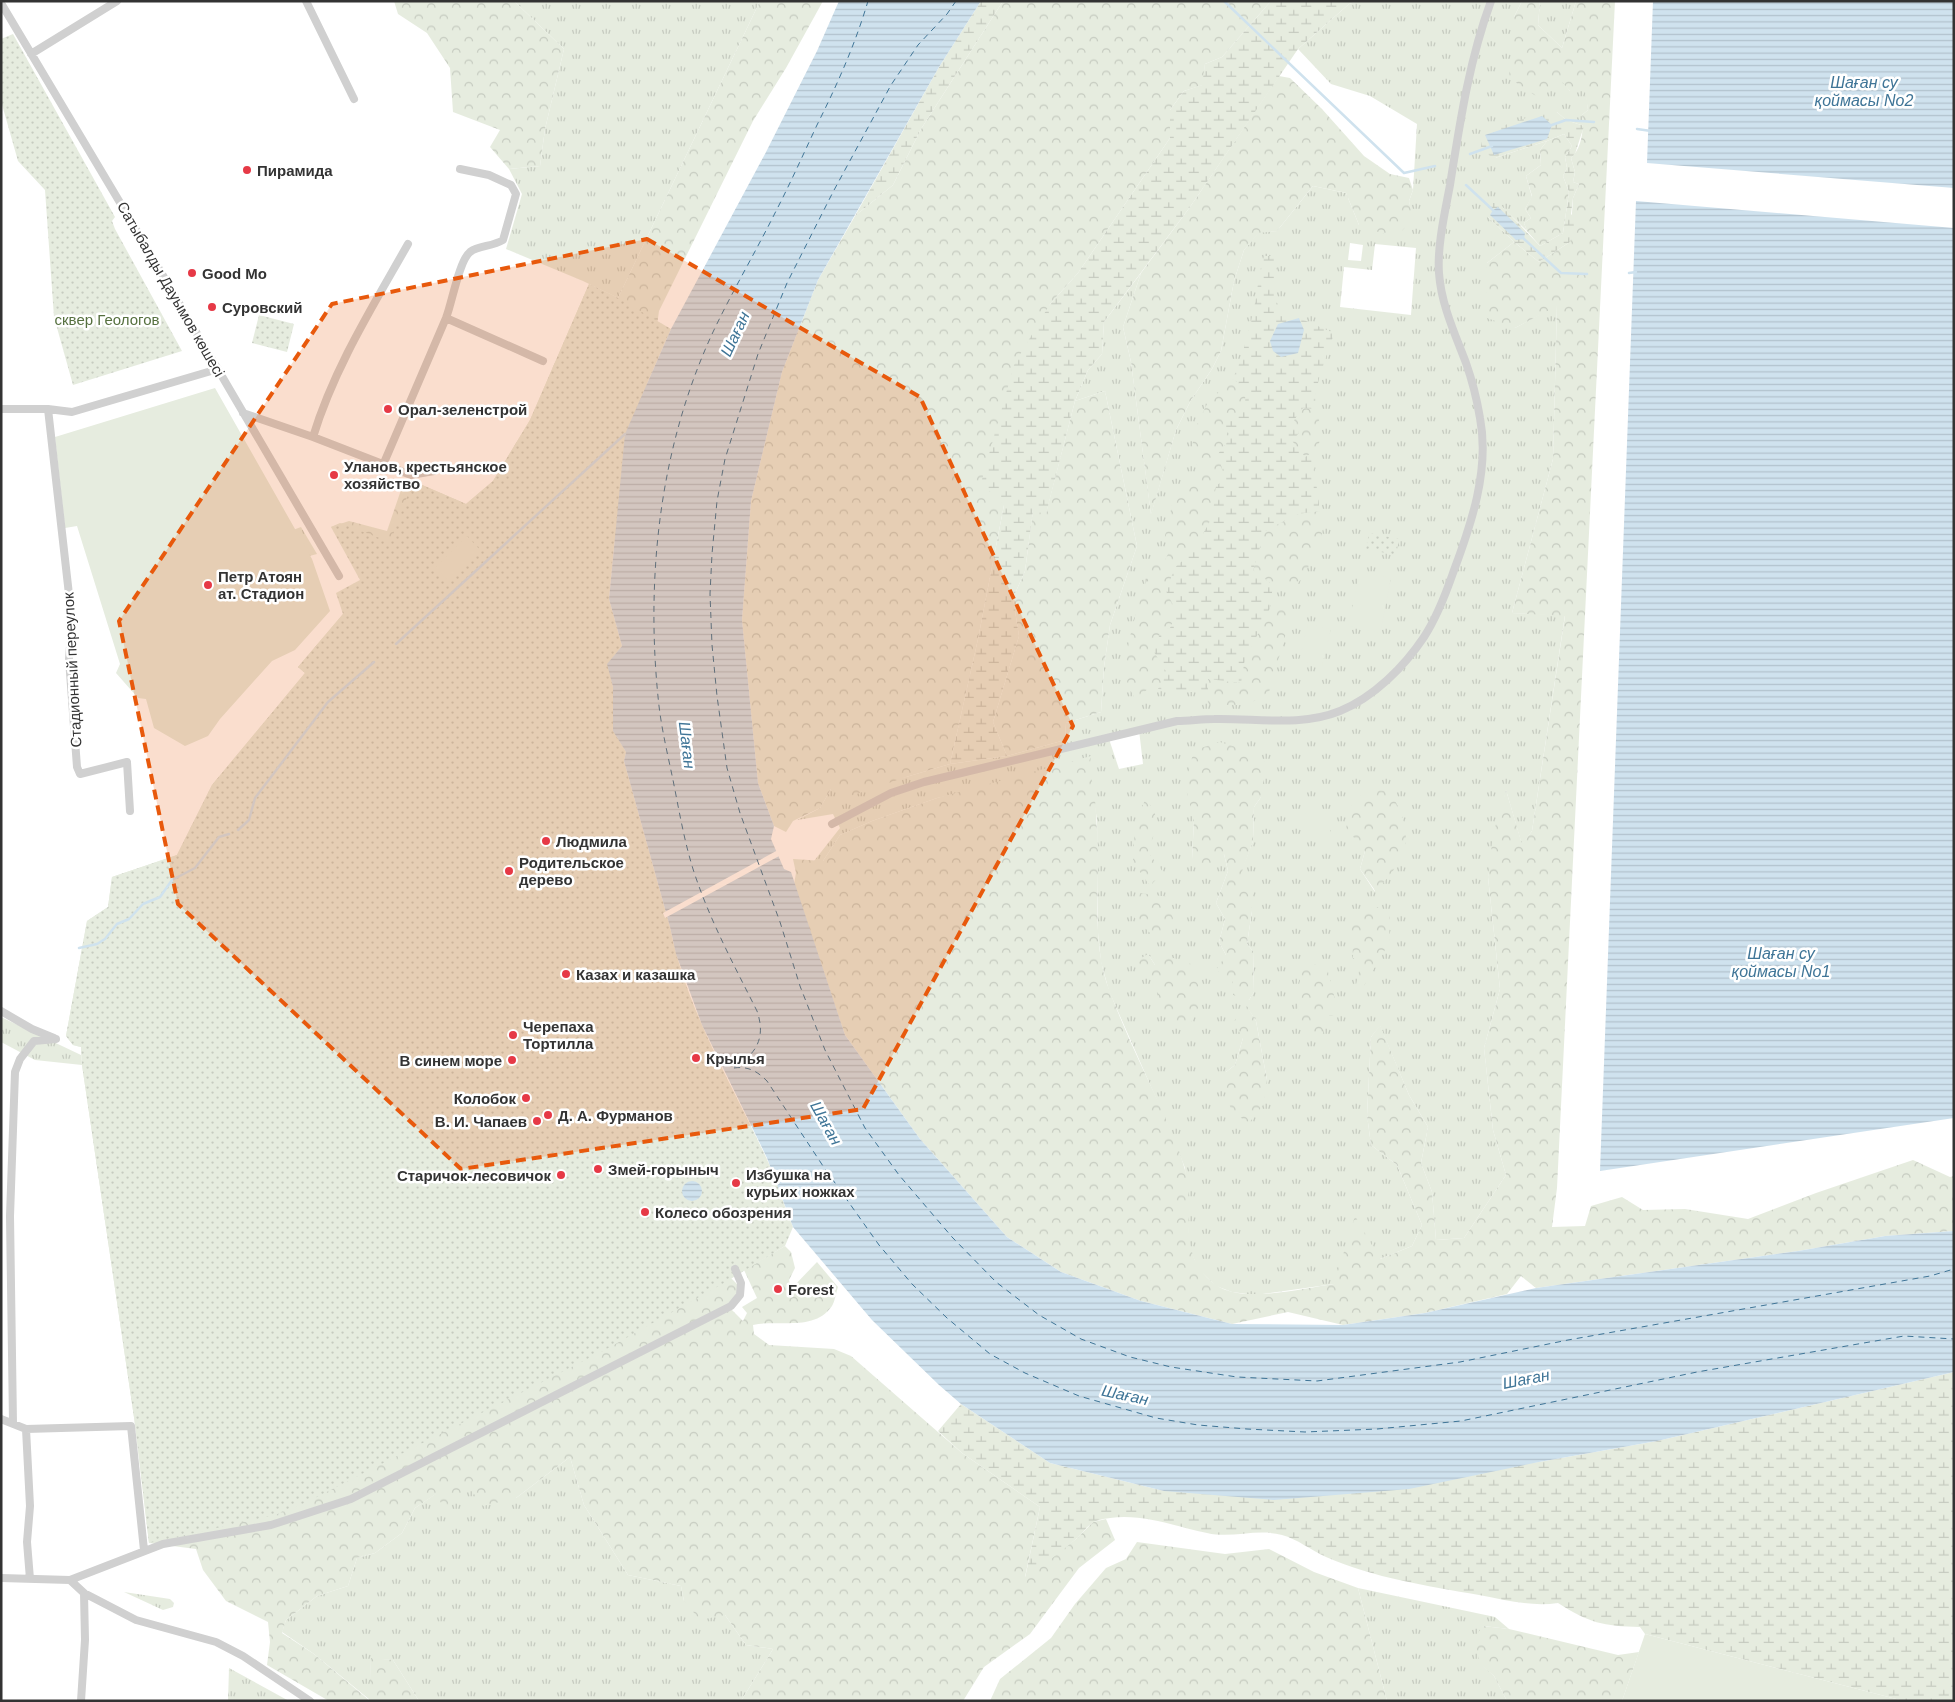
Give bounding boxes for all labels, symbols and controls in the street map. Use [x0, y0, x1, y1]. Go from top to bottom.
water label: Шаған су қоймасы No2 [1815, 74, 1913, 109]
place label: Пирамида [257, 162, 333, 179]
marker: Пирамида [241, 164, 253, 176]
street label: Сатыбалды Дауымов көшесі [114, 198, 228, 380]
place label: Good Mo [202, 265, 267, 282]
marker: Good Mo [186, 267, 198, 279]
place label: Суровский [222, 299, 302, 316]
marker: Суровский [206, 301, 218, 313]
water label: Шаған [717, 309, 753, 359]
park label: сквер Геологов [55, 311, 159, 328]
place label: Орал-зеленстрой [398, 401, 527, 418]
marker: Орал-зеленстрой [382, 403, 394, 415]
place label: Уланов, крестьянское хозяйство [344, 458, 507, 492]
marker: Уланов, крестьянское хозяйство [328, 469, 340, 481]
place label: Петр Атоян ат. Стадион [218, 568, 304, 602]
marker: Петр Атоян ат. Стадион [202, 579, 214, 591]
street label: Стадионный переулок [59, 592, 85, 748]
water label: Шаған [676, 720, 698, 770]
place label: Людмила [556, 833, 628, 850]
marker: Людмила [540, 835, 552, 847]
place label: Родительское дерево [519, 854, 624, 888]
marker: Родительское дерево [503, 865, 515, 877]
water label: Шаған су қоймасы No1 [1732, 945, 1830, 980]
place label: Казах и казашка [576, 966, 696, 983]
marker: Казах и казашка [560, 968, 572, 980]
place label: Черепаха Тортилла [523, 1018, 594, 1052]
marker: Черепаха Тортилла [507, 1029, 519, 1041]
place label: Крылья [706, 1050, 765, 1067]
place label: В синем море [399, 1052, 502, 1069]
marker: Крылья [690, 1052, 702, 1064]
marker: В синем море [506, 1054, 518, 1066]
place label: Колобок [454, 1090, 516, 1107]
marker: Колобок [520, 1092, 532, 1104]
water label: Шаған [807, 1098, 845, 1148]
place label: Д. А. Фурманов [558, 1107, 673, 1124]
marker: Д. А. Фурманов [542, 1109, 554, 1121]
place label: В. И. Чапаев [435, 1113, 527, 1130]
marker: В. И. Чапаев [531, 1115, 543, 1127]
place label: Змей-горыныч [608, 1161, 719, 1178]
marker: Змей-горыныч [592, 1163, 604, 1175]
place label: Избушка на курьих ножках [746, 1166, 855, 1200]
place label: Старичок-лесовичок [397, 1167, 551, 1184]
marker: Старичок-лесовичок [555, 1169, 567, 1181]
marker: Избушка на курьих ножках [730, 1177, 742, 1189]
place label: Колесо обозрения [655, 1204, 791, 1221]
marker: Колесо обозрения [639, 1206, 651, 1218]
place label: Forest [788, 1281, 834, 1298]
marker: Forest [772, 1283, 784, 1295]
water label: Шаған [1501, 1366, 1551, 1392]
water label: Шаған [1100, 1382, 1150, 1408]

